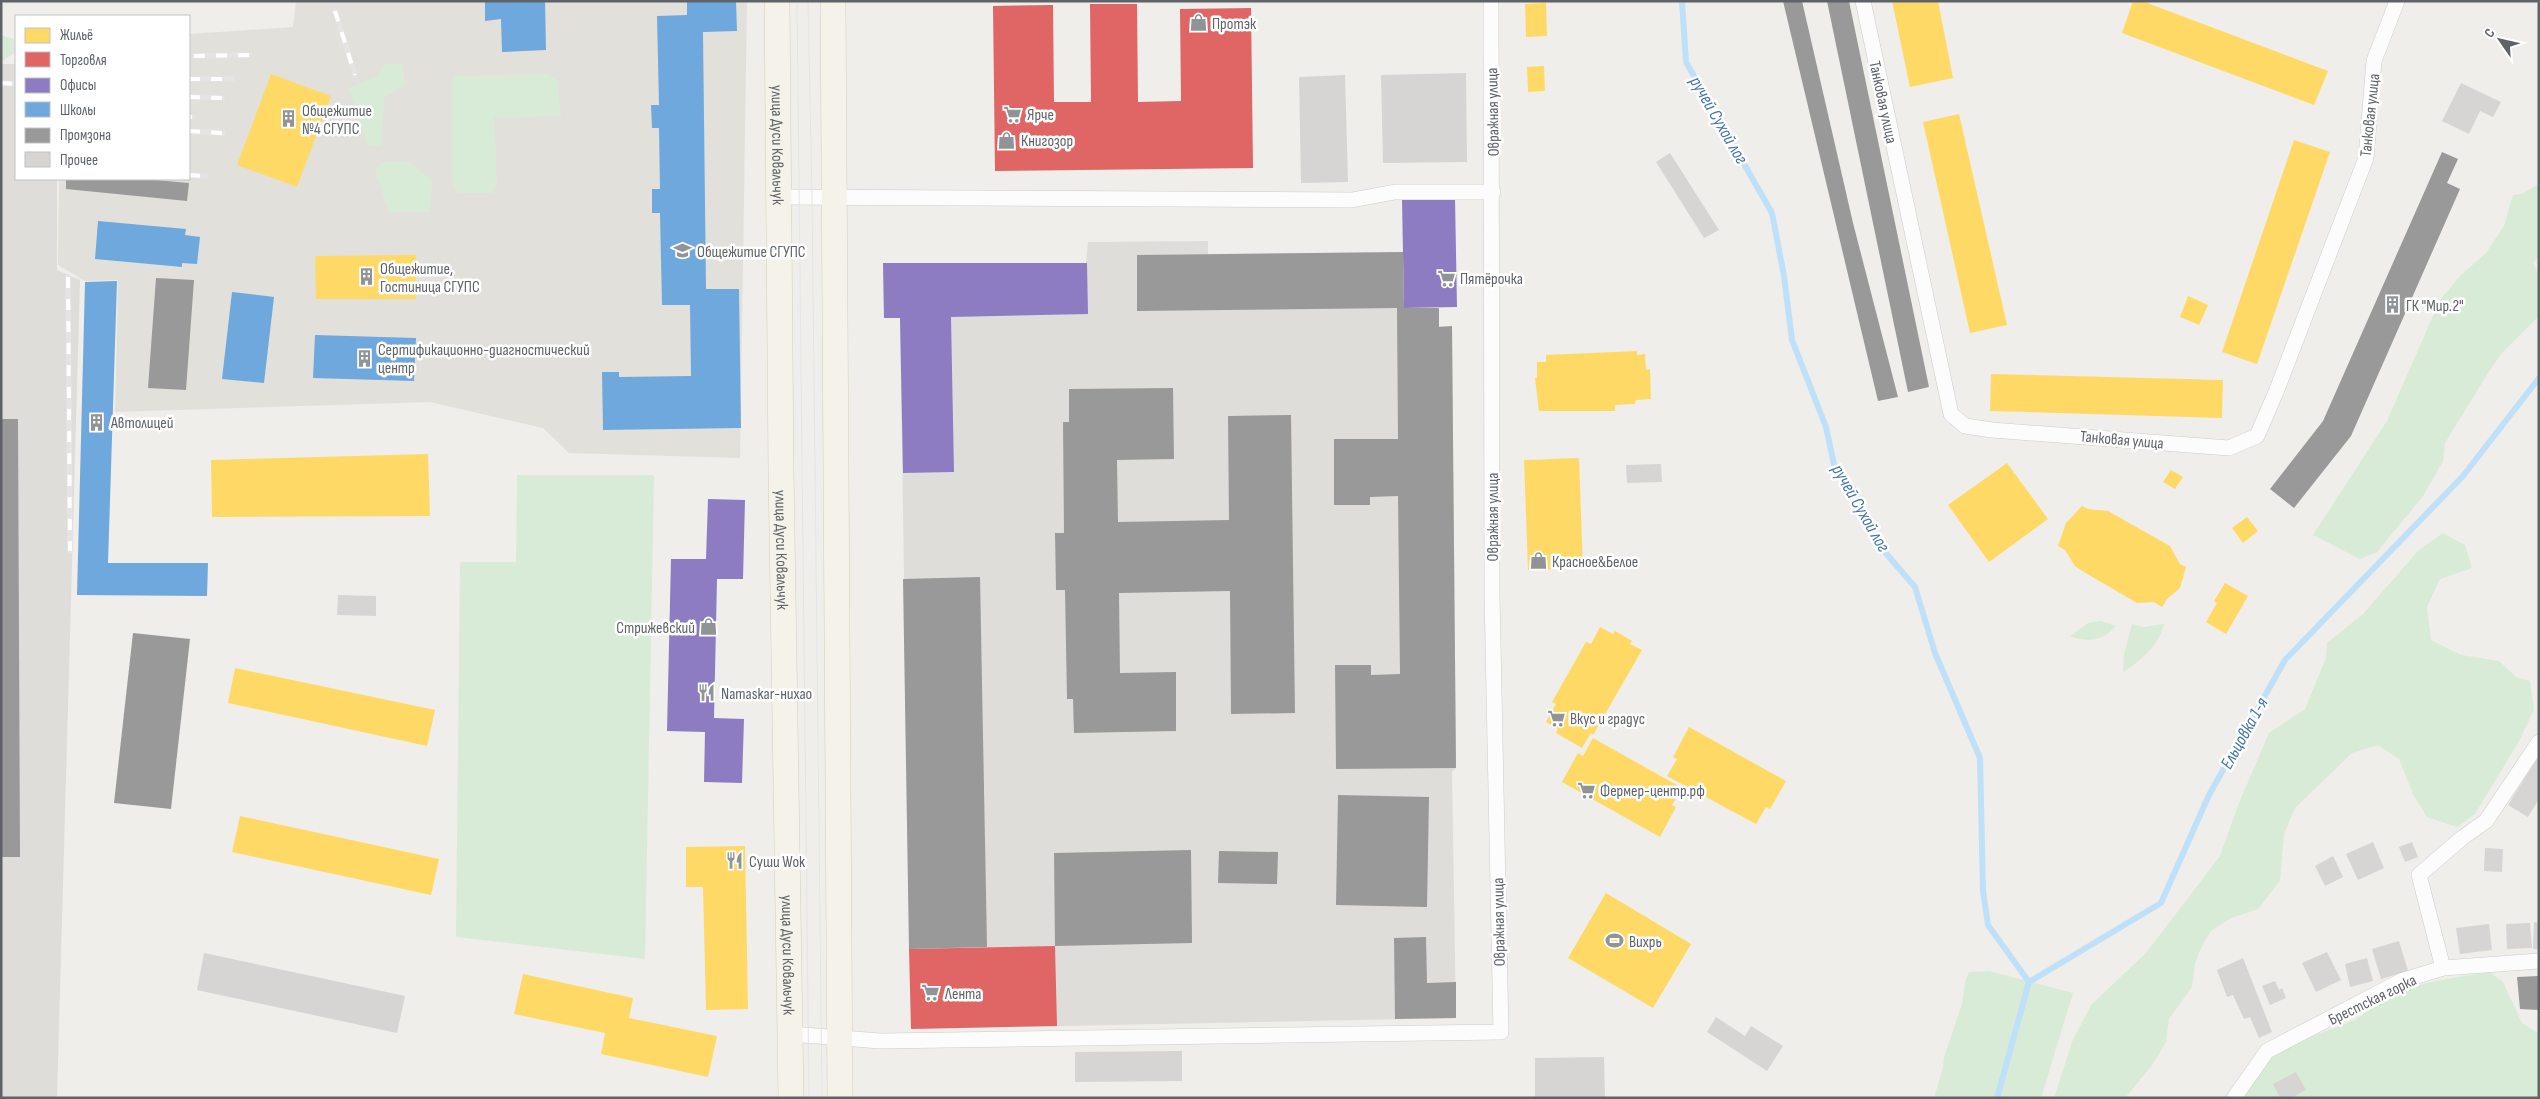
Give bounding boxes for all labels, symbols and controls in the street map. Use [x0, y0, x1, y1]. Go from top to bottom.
shop icon: Протэк [1188, 13, 1208, 33]
legend [15, 15, 190, 180]
place label: Протэк [1212, 15, 1257, 34]
north arrow [2475, 15, 2525, 65]
text: С [2481, 25, 2499, 41]
text: Жильё [60, 26, 93, 45]
text: Торговля [60, 51, 107, 70]
street label: Танковая улица [1865, 59, 1901, 145]
street label: Овражная улица [1483, 67, 1504, 157]
water label: ручей Сухой лог [1685, 72, 1752, 168]
street label: Танковая улица [2357, 73, 2384, 158]
text: Офисы [60, 76, 96, 95]
street label: улица Дуси Ковальчук [767, 85, 787, 206]
text: Школы [60, 101, 96, 120]
place label: Общежитие №4 СГУПС [302, 102, 372, 139]
supermarket icon: Ярче [1003, 104, 1023, 124]
place label: Ярче [1027, 106, 1054, 125]
building icon: Общежитие №4 СГУПС [278, 109, 298, 129]
text: Промзона [60, 126, 111, 145]
shop icon: Книгозор [997, 130, 1017, 150]
place label: Книгозор [1021, 132, 1073, 151]
text: Прочее [60, 151, 98, 170]
school or university icon: Общежитие СГУПС [673, 241, 693, 261]
place label: Общежитие СГУПС [697, 243, 806, 262]
place label: Общежитие, Гостиница СГУПС [380, 260, 480, 297]
building icon: Общежитие, Гостиница СГУПС [356, 267, 376, 287]
supermarket icon: Пятёрочка [1436, 268, 1456, 288]
place label: Пятёрочка [1460, 270, 1523, 289]
building icon: ГК "Мир.2" [2382, 295, 2402, 315]
place label: ГК "Мир.2" [2406, 297, 2464, 316]
place label: Сертификационно-диагностический центр [378, 341, 590, 378]
building icon: Сертификационно-диагностический центр [354, 348, 374, 368]
building icon: Автолицей [87, 412, 107, 432]
place label: Автолицей [110, 414, 173, 433]
street label: Танковая улица [2079, 427, 2164, 454]
water label: ручей Сухой лог [1827, 460, 1894, 556]
street label: Овражная улица [1484, 473, 1503, 561]
street label: улица Дуси Ковальчук [770, 490, 791, 611]
shop icon: Красное&Белое [1528, 551, 1548, 571]
place label: Красное&Белое [1552, 553, 1638, 572]
shop icon: Стрижевский [699, 617, 719, 637]
place label: Стрижевский [616, 619, 695, 638]
restaurant icon: Namaskar-нихао [697, 683, 717, 703]
place label: Namaskar-нихао [721, 685, 812, 704]
water label: Ельцовка 1-я [2216, 694, 2273, 773]
supermarket icon: Вкус и градус [1546, 708, 1566, 728]
place label: Вкус и градус [1570, 710, 1645, 729]
supermarket icon: Фермер-центр.рф [1576, 780, 1596, 800]
place label: Фермер-центр.рф [1600, 782, 1705, 801]
restaurant icon: Суши Wok [725, 851, 745, 871]
place label: Суши Wok [749, 853, 805, 872]
street label: Овражная улица [1489, 877, 1510, 967]
street label: улица Дуси Ковальчук [777, 895, 798, 1016]
sports icon: Вихрь [1605, 931, 1625, 951]
place label: Вихрь [1629, 933, 1662, 952]
street label: Брестская горка [2326, 971, 2420, 1030]
supermarket icon: Лента [921, 983, 941, 1003]
place label: Лента [944, 985, 982, 1004]

